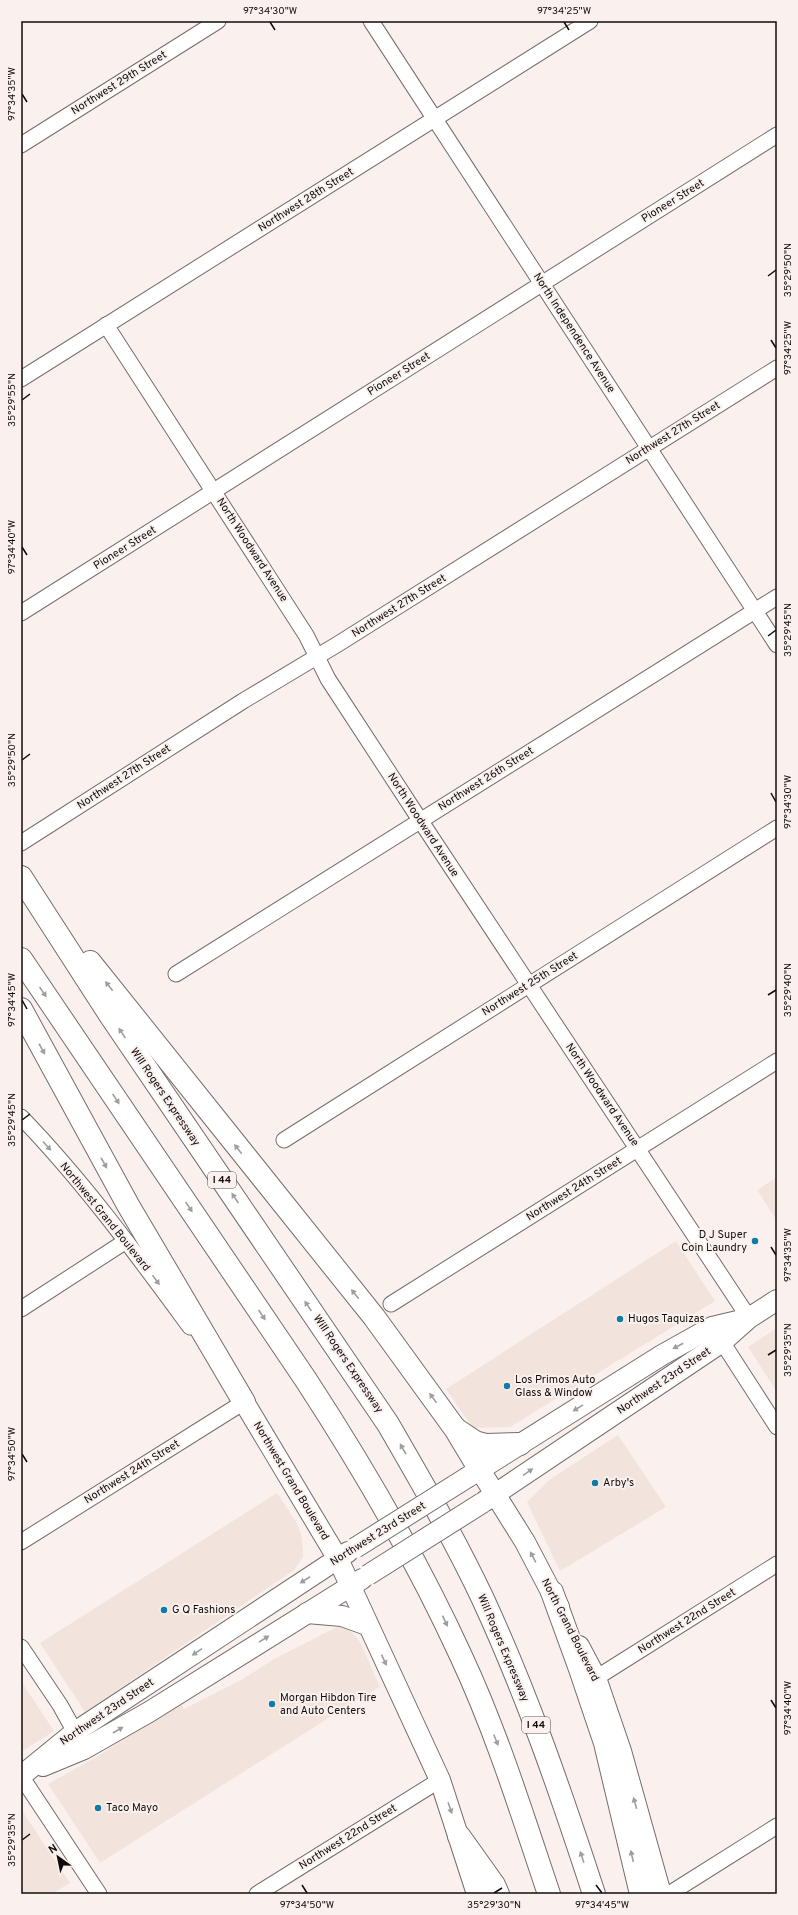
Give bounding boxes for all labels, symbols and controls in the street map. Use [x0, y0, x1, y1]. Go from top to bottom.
text: 97°34'30"W [243, 5, 297, 18]
text: 97°34'25"W [537, 5, 591, 18]
street label: Northwest 29th Street [69, 48, 169, 118]
text: 97°34'35"W [6, 67, 19, 121]
street label: Northwest 28th Street [256, 165, 356, 235]
street label: Pioneer Street [639, 176, 707, 226]
text: 35°29'50"N [782, 243, 795, 297]
street label: North Independence Avenue [530, 270, 618, 396]
text: 97°34'25"W [782, 321, 795, 375]
street label: Pioneer Street [365, 349, 433, 399]
text: 35°29'55"N [6, 373, 19, 427]
street label: Northwest 27th Street [623, 398, 723, 468]
street label: North Woodward Avenue [213, 495, 291, 605]
text: 97°34'40"W [6, 520, 19, 574]
street label: Pioneer Street [91, 523, 159, 573]
street label: Northwest 27th Street [349, 571, 449, 641]
text: 35°29'45"N [782, 603, 795, 657]
text: 35°29'50"N [6, 733, 19, 787]
street label: Northwest 27th Street [75, 742, 173, 812]
street label: Northwest 26th Street [436, 744, 536, 814]
street label: North Woodward Avenue [384, 770, 462, 880]
text: 97°34'30"W [782, 775, 795, 829]
street label: Northwest 25th Street [480, 949, 580, 1019]
text: 35°29'40"N [782, 963, 795, 1017]
text: 97°34'45"W [6, 973, 19, 1027]
one-way arrow [105, 981, 114, 992]
one-way arrow [39, 986, 47, 997]
one-way arrow [118, 1028, 126, 1038]
street label: North Woodward Avenue [562, 1041, 642, 1149]
one-way arrow [39, 1043, 45, 1055]
street label: Will Rogers Expressway [127, 1045, 203, 1149]
text: 35°29'45"N [6, 1093, 19, 1147]
one-way arrow [112, 1094, 120, 1104]
one-way arrow [43, 1141, 52, 1152]
one-way arrow [234, 1144, 243, 1155]
street label: Northwest 24th Street [524, 1154, 624, 1224]
one-way arrow [101, 1157, 108, 1169]
street label: Northwest Grand Boulevard [57, 1160, 153, 1274]
road number: I 44 [208, 1172, 236, 1188]
one-way arrow [231, 1193, 239, 1204]
one-way arrow [185, 1202, 193, 1212]
place label: D J Super Coin Laundry [681, 1228, 748, 1255]
text: 97°34'35"W [782, 1228, 795, 1282]
marker: D J Super Coin Laundry [750, 1236, 760, 1246]
one-way arrow [151, 1275, 160, 1286]
one-way arrow [351, 1289, 359, 1299]
one-way arrow [304, 1301, 312, 1311]
one-way arrow [258, 1309, 266, 1320]
street label: Will Rogers Expressway [310, 1312, 386, 1416]
place label: Hugos Taquizas [628, 1312, 705, 1326]
marker: Hugos Taquizas [615, 1314, 625, 1324]
text: 35°29'35"N [782, 1323, 795, 1377]
one-way arrow [672, 1343, 684, 1349]
street label: Northwest 23rd Street [614, 1344, 714, 1418]
place label: Los Primos Auto Glass & Window [515, 1373, 595, 1400]
marker: Los Primos Auto Glass & Window [502, 1381, 512, 1391]
one-way arrow [429, 1393, 437, 1403]
one-way arrow [573, 1404, 583, 1412]
street label: Northwest Grand Boulevard [250, 1419, 332, 1543]
text: 97°34'50"W [6, 1427, 19, 1481]
street label: Northwest 24th Street [82, 1437, 182, 1507]
one-way arrow [399, 1443, 406, 1455]
one-way arrow [523, 1468, 534, 1476]
place label: Arby's [603, 1476, 634, 1490]
marker: Arby's [590, 1478, 600, 1488]
street label: Northwest 23rd Street [328, 1499, 428, 1569]
one-way arrow [530, 1551, 537, 1563]
one-way arrow [300, 1576, 310, 1584]
street label: North Grand Boulevard [538, 1576, 602, 1684]
street label: Northwest 22nd Street [636, 1585, 738, 1657]
street label: Will Rogers Expressway [474, 1592, 532, 1704]
place label: G Q Fashions [172, 1603, 235, 1617]
marker: G Q Fashions [159, 1605, 169, 1615]
one-way arrow [442, 1615, 448, 1627]
one-way arrow [258, 1636, 270, 1643]
one-way arrow [192, 1648, 202, 1656]
one-way arrow [381, 1655, 387, 1666]
street label: Northwest 23rd Street [57, 1675, 157, 1749]
text: 97°34'40"W [782, 1681, 795, 1735]
place label: Morgan Hibdon Tire and Auto Centers [280, 1691, 377, 1718]
marker: Morgan Hibdon Tire and Auto Centers [267, 1699, 277, 1709]
road number: I 44 [522, 1717, 550, 1733]
one-way arrow [112, 1726, 124, 1733]
one-way arrow [493, 1735, 499, 1746]
one-way arrow [632, 1796, 638, 1808]
place label: Taco Mayo [106, 1801, 158, 1815]
street label: Northwest 22nd Street [297, 1801, 399, 1873]
marker: Taco Mayo [93, 1803, 103, 1813]
one-way arrow [447, 1803, 453, 1815]
text: 35°29'35"N [6, 1813, 19, 1867]
north arrow [38, 1837, 78, 1877]
text: N [46, 1841, 60, 1857]
one-way arrow [628, 1850, 634, 1862]
one-way arrow [579, 1851, 585, 1863]
text: 97°34'50"W [280, 1899, 334, 1912]
text: 35°29'30"N [467, 1899, 521, 1912]
text: 97°34'45"W [575, 1899, 629, 1912]

